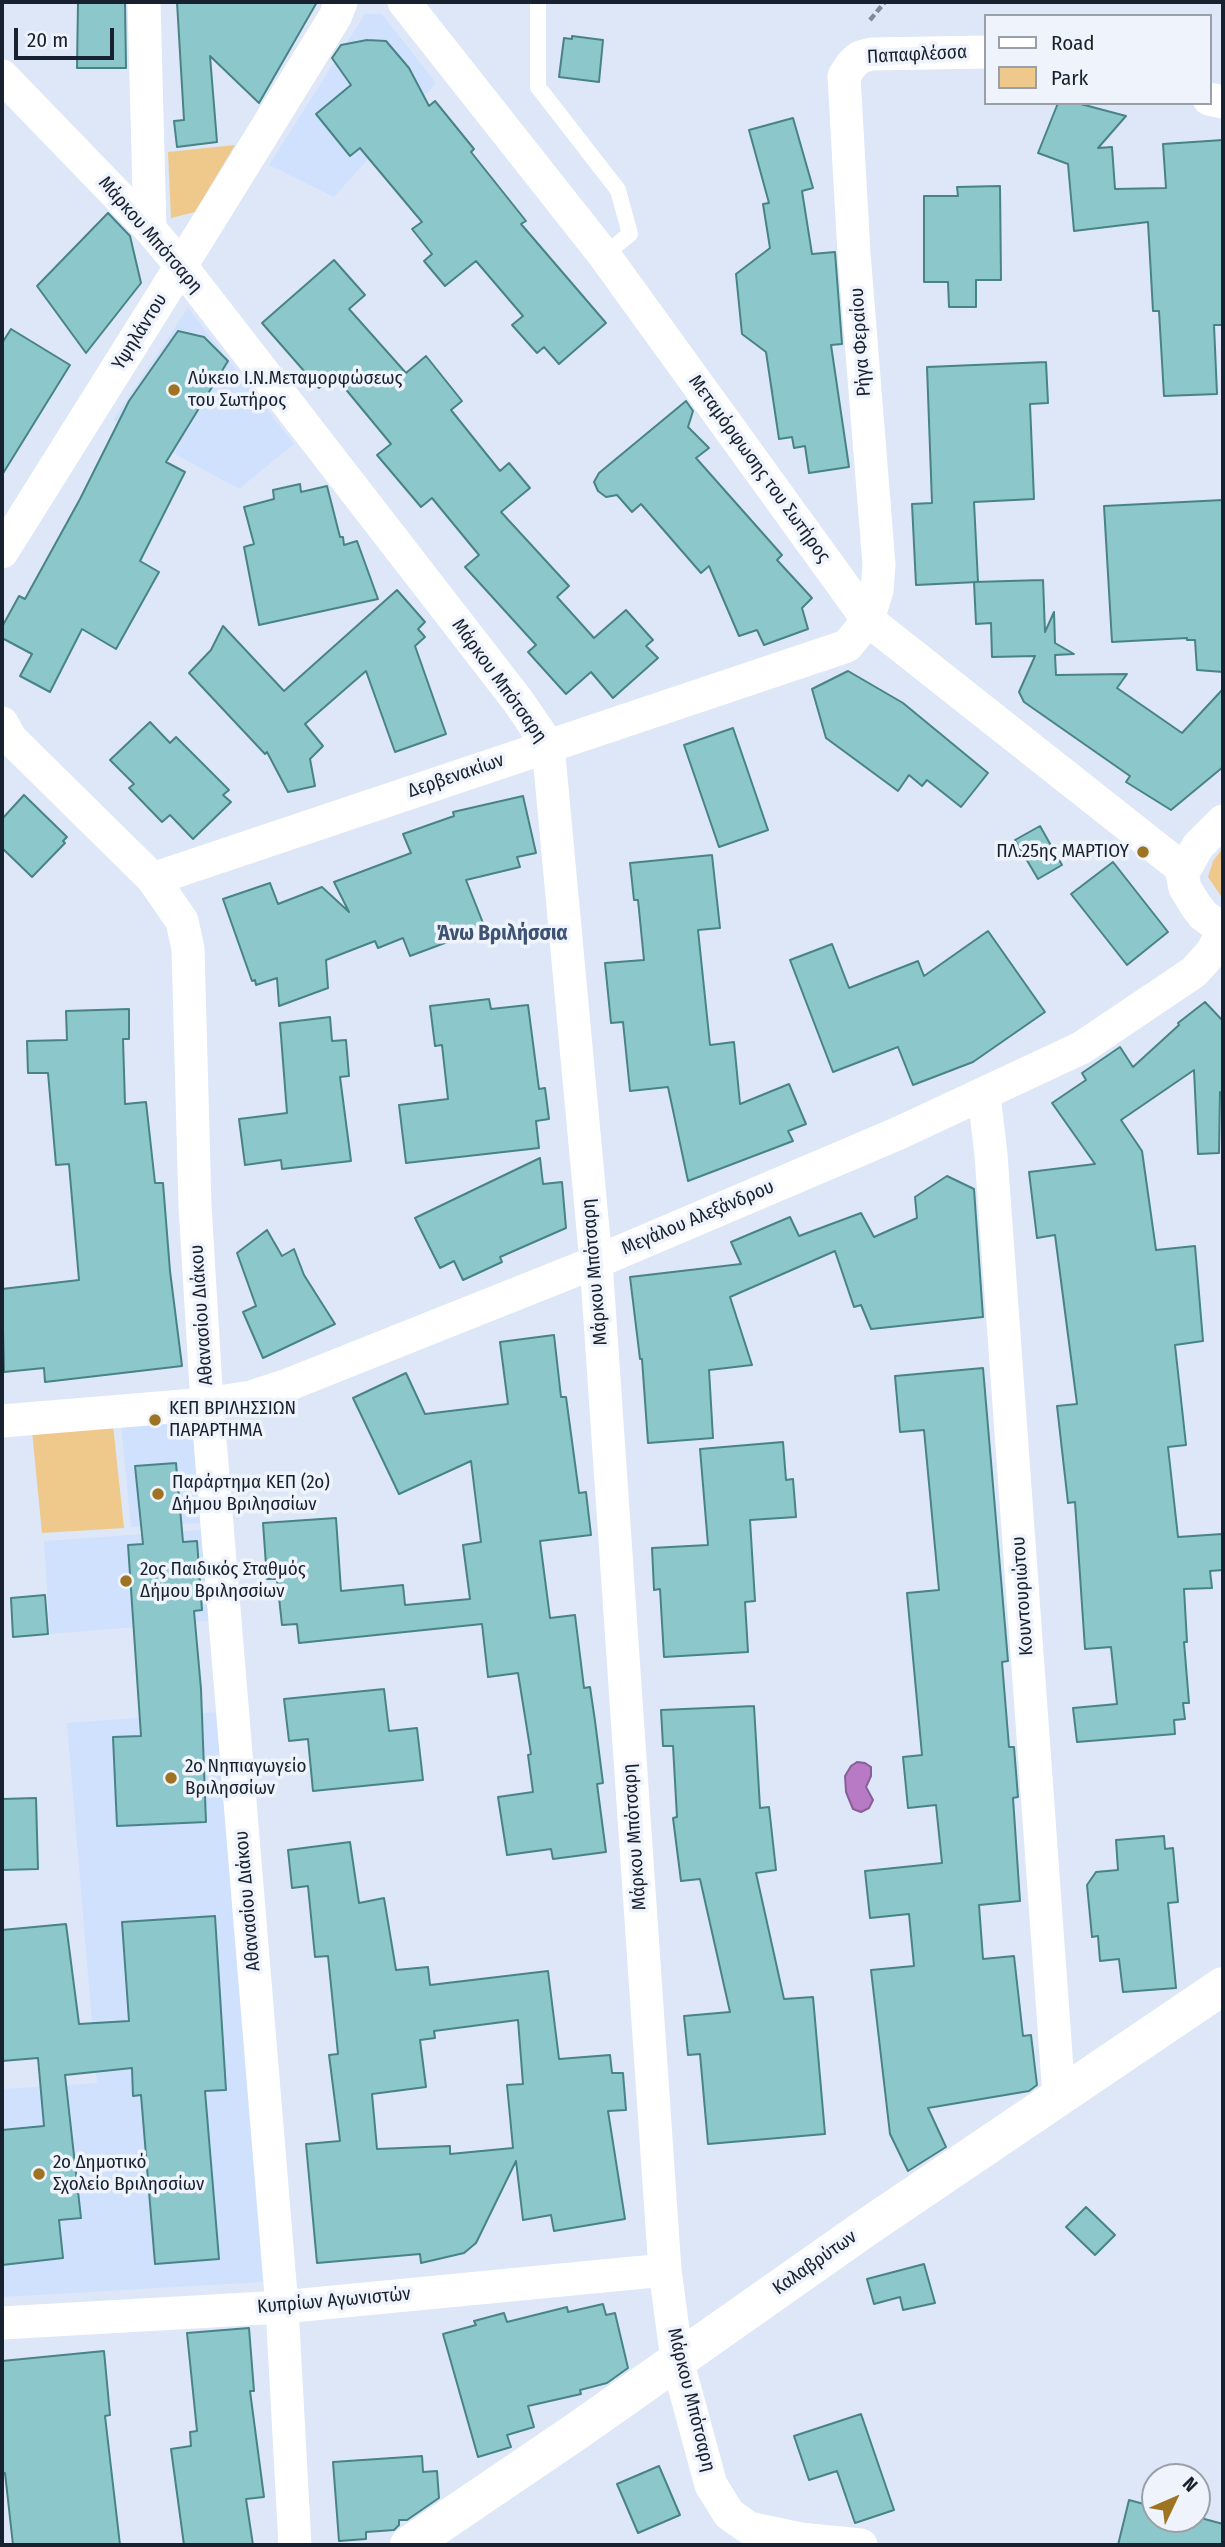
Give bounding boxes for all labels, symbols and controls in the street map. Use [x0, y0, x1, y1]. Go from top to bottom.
scale bar [18, 14, 117, 58]
legend [984, 14, 1211, 105]
text: 20 m [27, 27, 68, 53]
text: Road [1051, 30, 1095, 56]
street label: Παπαφλέσσα [866, 41, 968, 69]
text: Park [1051, 65, 1088, 91]
street label: Μάρκου Μπότσαρη [93, 172, 207, 298]
street label: Ρήγα Φεραίου [846, 287, 876, 397]
street label: Υψηλάντου [108, 290, 172, 374]
place label: Λύκειο Ι.Ν.Μεταμορφώσεως του Σωτήρος [188, 368, 402, 412]
street label: Μεταμόρφωσης του Σωτήρος [683, 371, 835, 567]
marker: Λύκειο Ι.Ν.Μεταμορφώσεως του Σωτήρος [166, 382, 182, 398]
street label: Μάρκου Μπότσαρη [447, 615, 551, 747]
street label: Δερβενακίων [405, 749, 507, 803]
place label: ΠΛ.25ης ΜΑΡΤΙΟΥ [996, 841, 1129, 863]
marker: ΠΛ.25ης ΜΑΡΤΙΟΥ [1135, 844, 1151, 860]
district label: Άνω Βριλήσσια [436, 921, 568, 947]
street label: Μεγάλου Αλεξάνδρου [618, 1176, 778, 1260]
street label: Μάρκου Μπότσαρη [577, 1198, 613, 1346]
street label: Αθανασίου Διάκου [186, 1244, 218, 1386]
place label: ΚΕΠ ΒΡΙΛΗΣΣΙΩΝ ΠΑΡΑΡΤΗΜΑ [169, 1398, 296, 1442]
marker: ΚΕΠ ΒΡΙΛΗΣΣΙΩΝ ΠΑΡΑΡΤΗΜΑ [147, 1412, 163, 1428]
place label: Παράρτημα ΚΕΠ (2o) Δήμου Βριλησσίων [172, 1472, 330, 1516]
marker: Παράρτημα ΚΕΠ (2o) Δήμου Βριλησσίων [150, 1486, 166, 1502]
street label: Κουντουριώτου [1007, 1536, 1039, 1656]
place label: 2ος Παιδικός Σταθμός Δήμου Βριλησσίων [140, 1559, 306, 1603]
marker: 2ος Παιδικός Σταθμός Δήμου Βριλησσίων [118, 1573, 134, 1589]
place label: 2ο Νηπιαγωγείο Βριλησσίων [185, 1756, 307, 1800]
street label: Μάρκου Μπότσαρη [618, 1763, 652, 1911]
marker: 2ο Νηπιαγωγείο Βριλησσίων [163, 1770, 179, 1786]
street label: Αθανασίου Διάκου [230, 1830, 266, 1972]
place label: 2ο Δημοτικό Σχολείο Βριλησσίων [53, 2152, 204, 2196]
marker: 2ο Δημοτικό Σχολείο Βριλησσίων [31, 2166, 47, 2182]
street label: Καλαβρύτων [769, 2226, 861, 2300]
street label: Κυπρίων Αγωνιστών [256, 2283, 412, 2319]
street label: Μάρκου Μπότσαρη [662, 2326, 720, 2474]
north arrow [1141, 2463, 1211, 2533]
text: N [1178, 2472, 1202, 2497]

